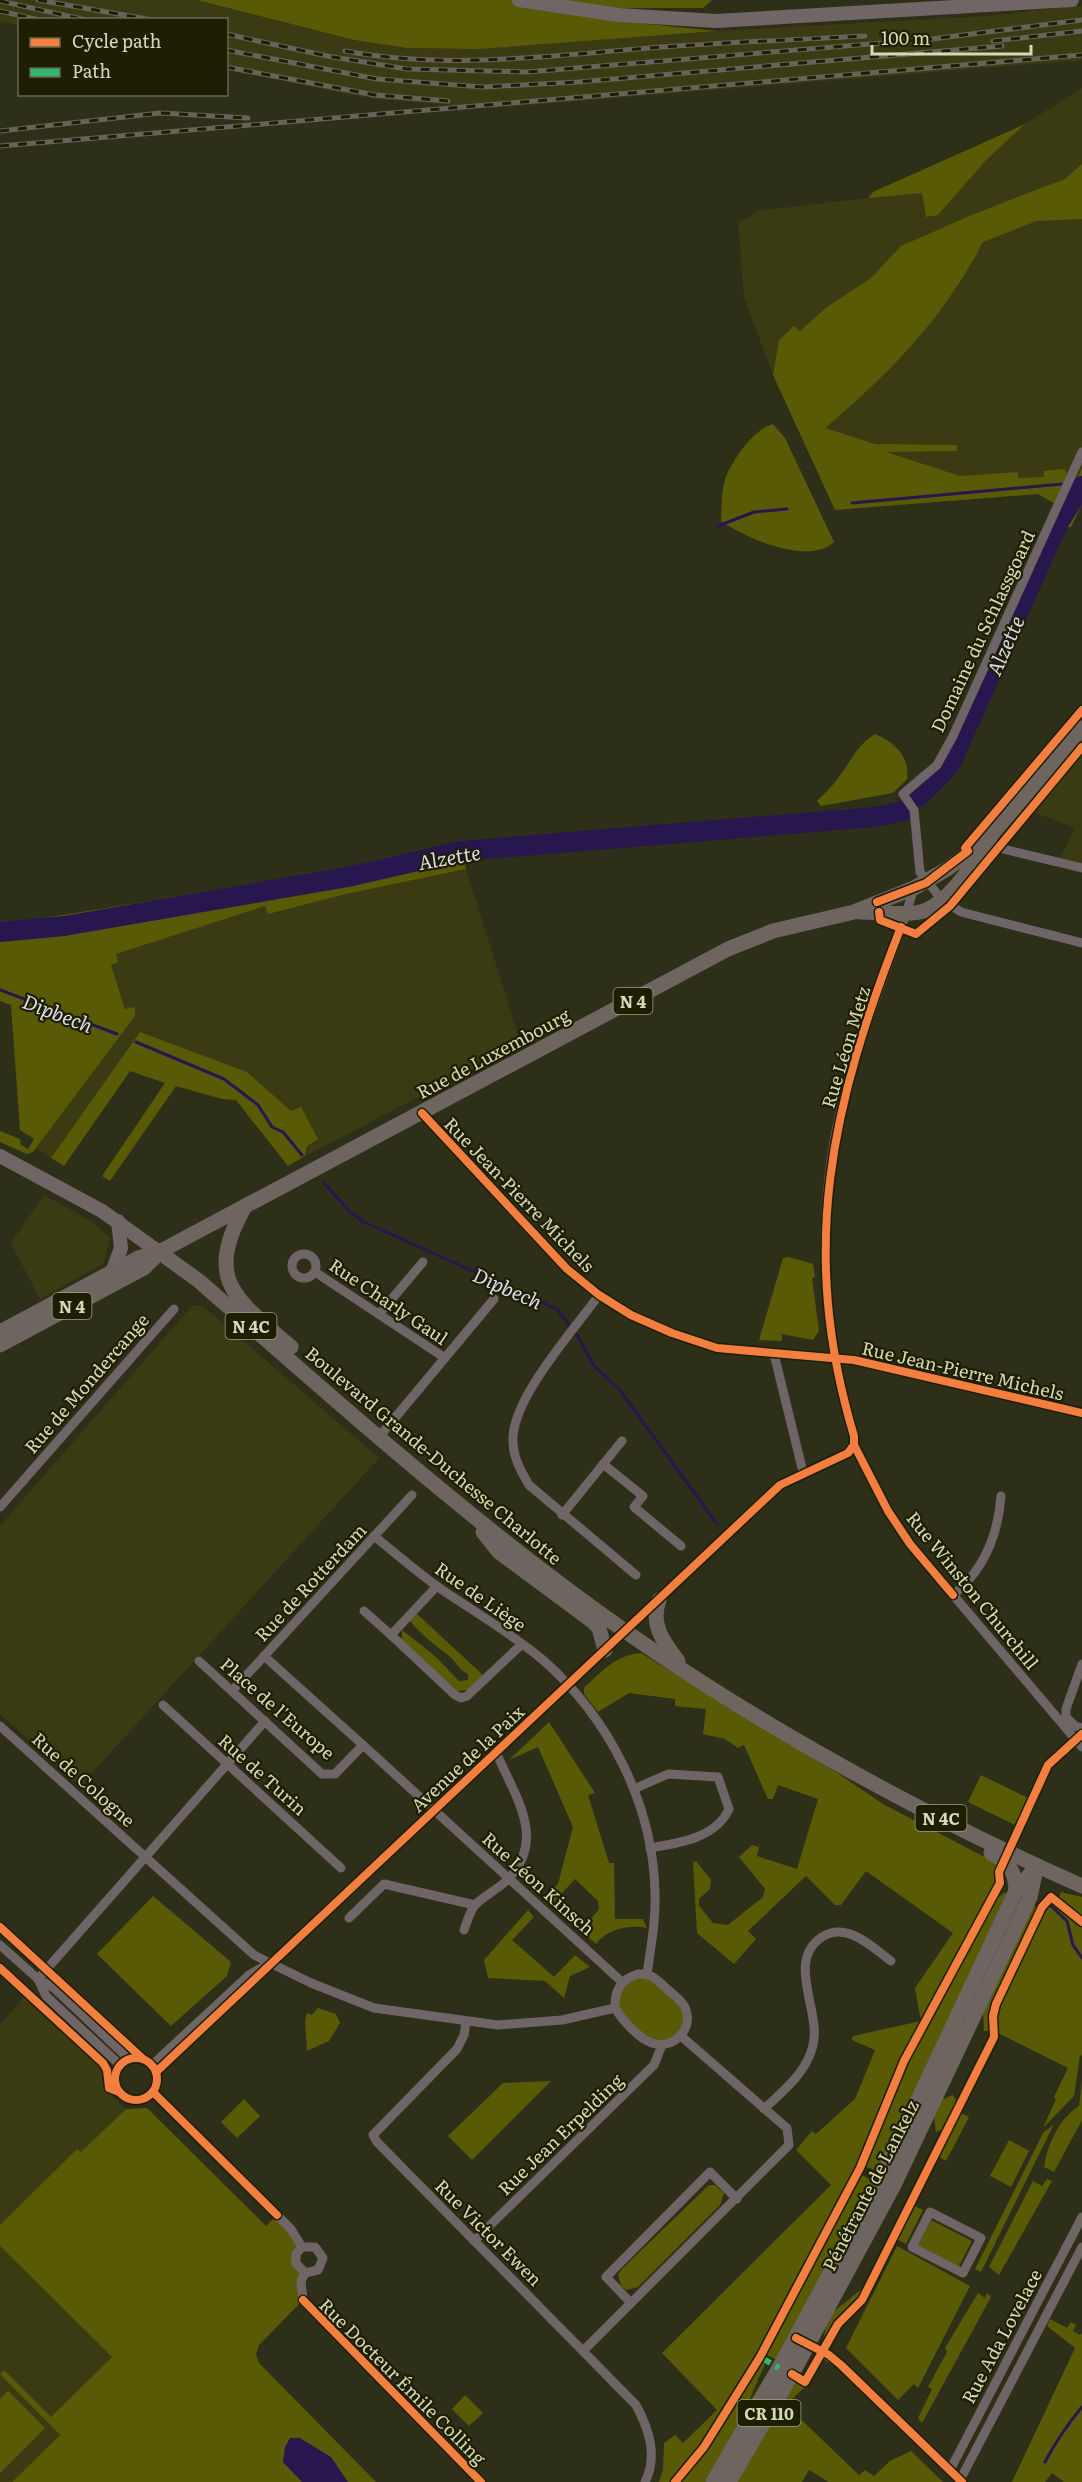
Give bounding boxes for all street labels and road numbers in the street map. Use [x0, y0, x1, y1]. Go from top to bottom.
street label: Domaine du Schlassgoard [923, 525, 1041, 737]
street label: Rue Léon Metz [814, 983, 876, 1111]
road number: N 4 [614, 988, 652, 1014]
street label: Rue de Luxembourg [411, 1001, 575, 1105]
street label: Rue Jean-Pierre Michels [439, 1110, 601, 1278]
street label: Rue Charly Gaul [324, 1251, 454, 1351]
road number: N 4 [52, 1293, 92, 1319]
street label: Rue de Mondercange [17, 1307, 155, 1459]
road number: N 4C [226, 1313, 276, 1339]
street label: Rue Jean-Pierre Michels [859, 1334, 1067, 1406]
street label: Boulevard Grande-Duchesse Charlotte [300, 1339, 568, 1571]
street label: Rue Winston Churchill [900, 1505, 1046, 1675]
street label: Rue de Rotterdam [248, 1517, 372, 1647]
street label: Rue de Liège [430, 1554, 532, 1638]
street label: Place de l'Europe [215, 1651, 341, 1765]
street label: Avenue de la Paix [404, 1698, 530, 1818]
street label: Rue de Cologne [26, 1725, 142, 1833]
street label: Rue de Turin [213, 1727, 313, 1821]
road number: N 4C [916, 1805, 966, 1831]
street label: Rue Léon Kinsch [477, 1825, 601, 1941]
street label: Rue Jean Erpelding [491, 2066, 630, 2201]
street label: Pénétrante de Lankelz [815, 2095, 925, 2275]
street label: Rue Victor Ewen [429, 2172, 549, 2292]
street label: Rue Ada Lovelace [954, 2264, 1048, 2408]
street label: Rue Docteur Émile Colling [313, 2291, 493, 2471]
road number: CR 110 [738, 2400, 800, 2426]

